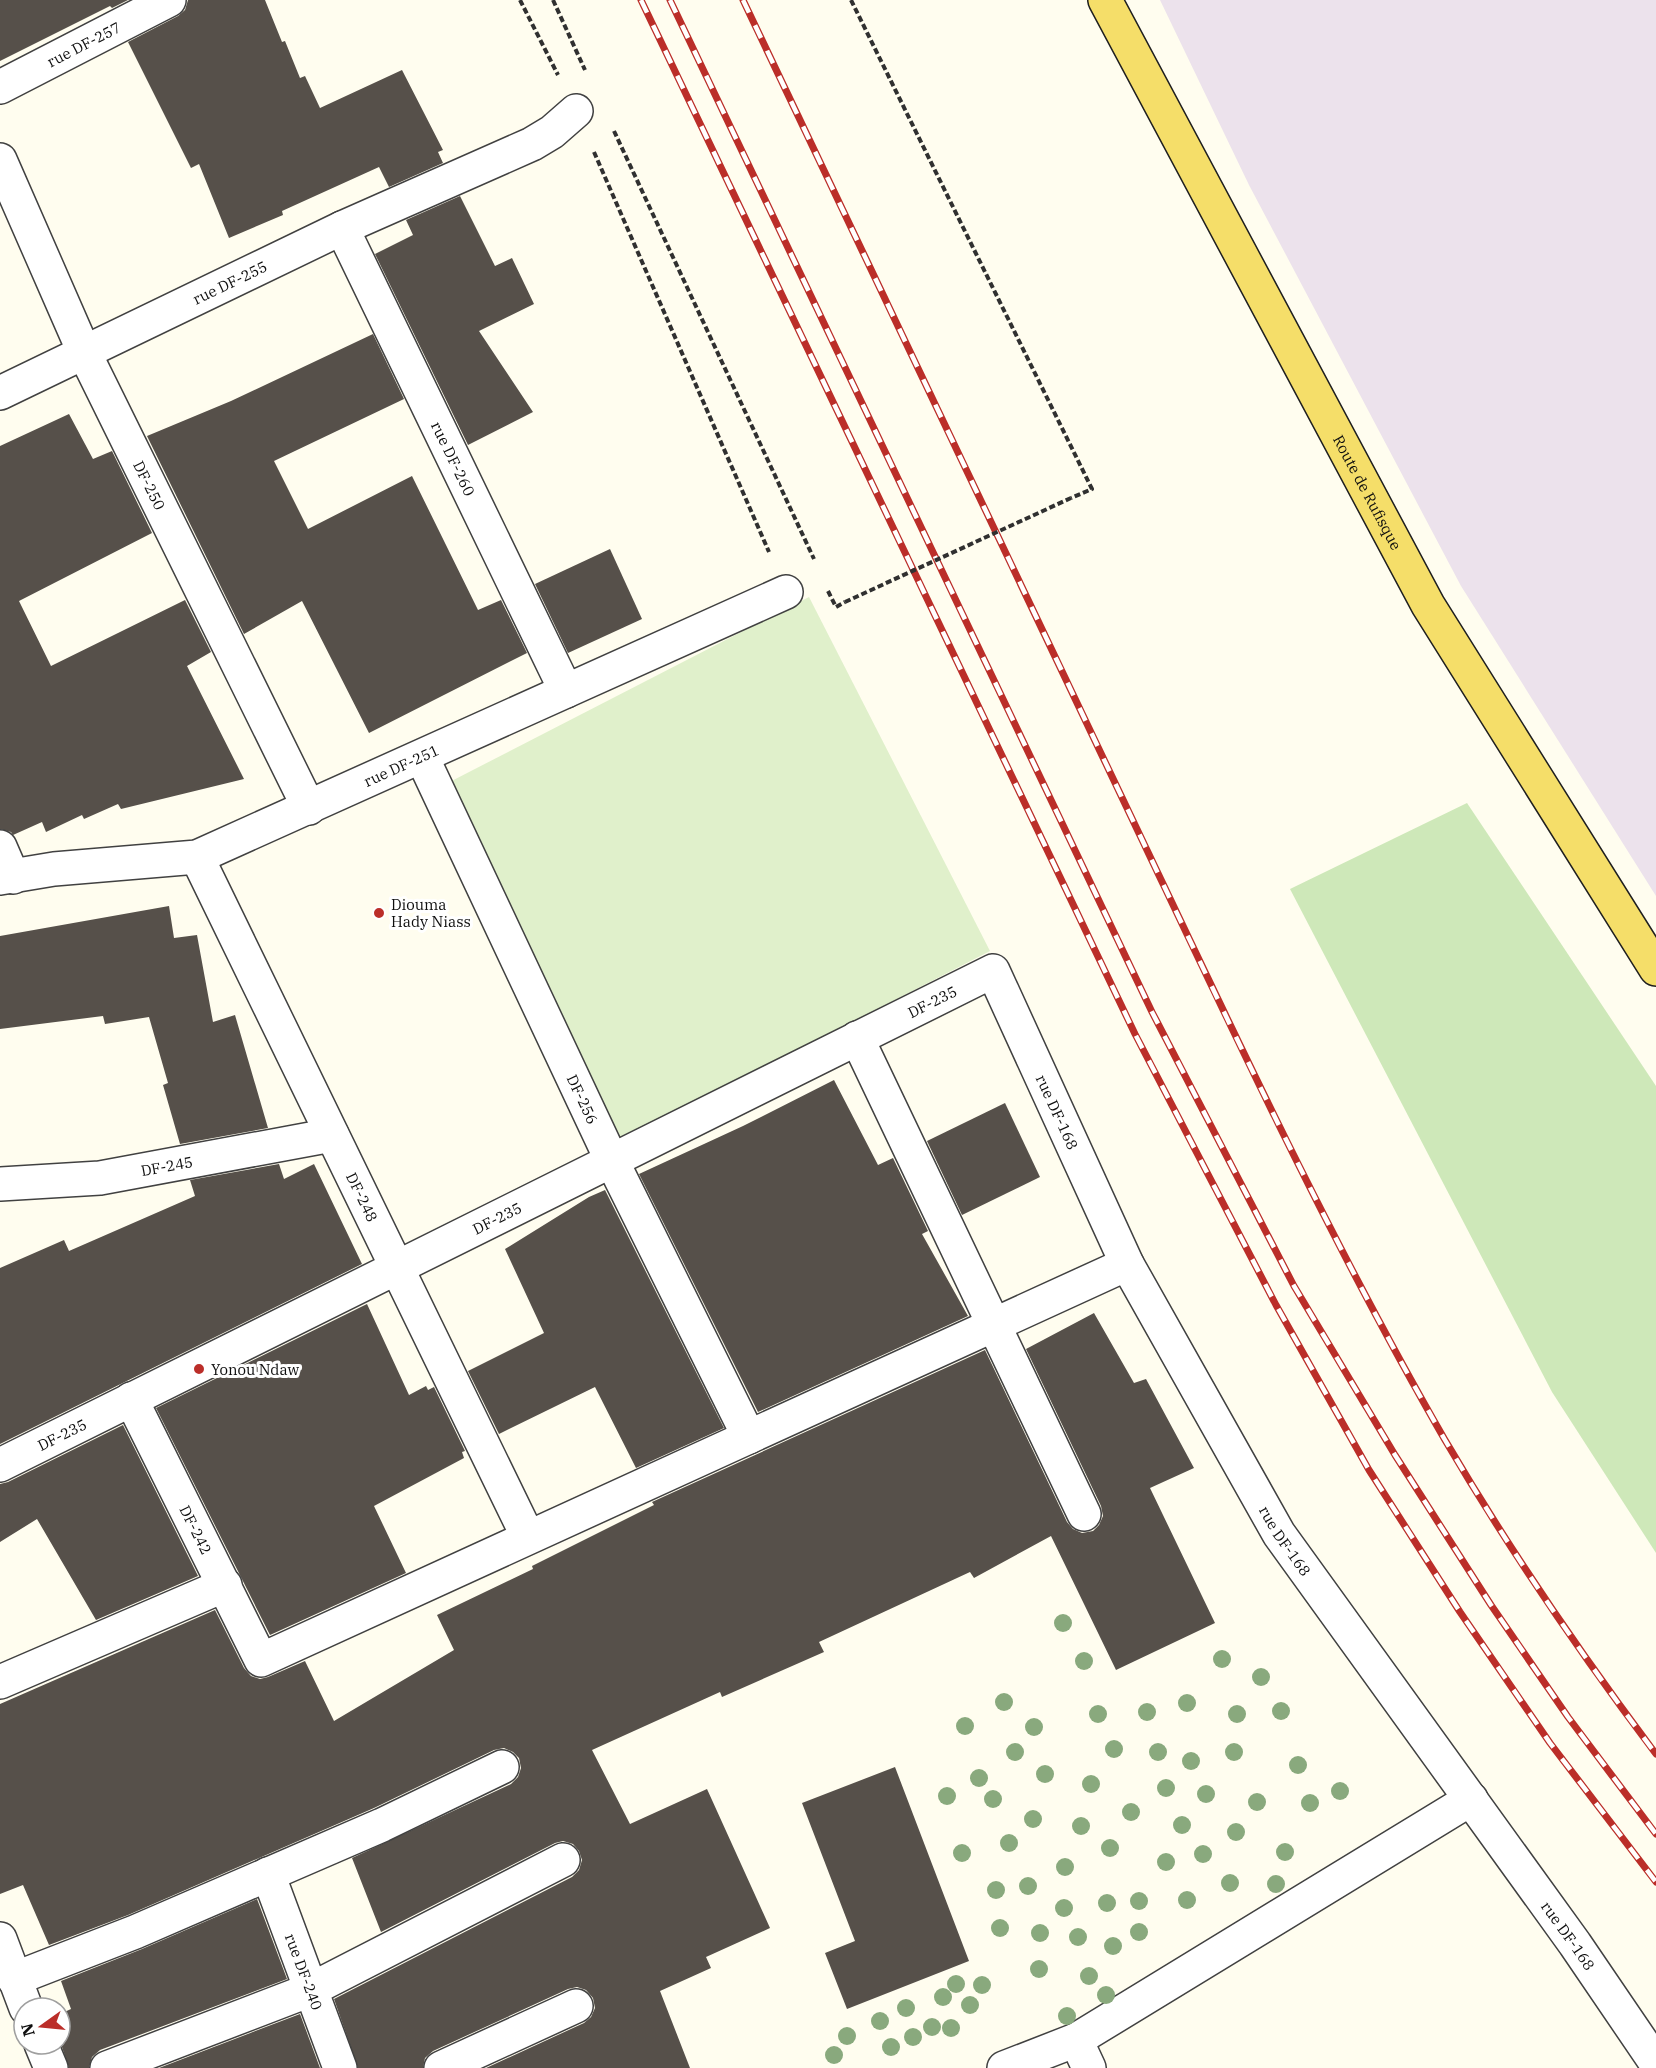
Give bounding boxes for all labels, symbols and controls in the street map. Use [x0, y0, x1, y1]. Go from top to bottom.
street label: rue DF-257 [43, 17, 124, 71]
street label: rue DF-255 [189, 256, 270, 308]
street label: rue DF-260 [427, 418, 480, 499]
street label: Route de Rufisque [1329, 431, 1406, 553]
street label: DF-250 [130, 457, 170, 513]
street label: rue DF-251 [360, 740, 442, 790]
place label: Diouma Hady Niass [391, 895, 471, 931]
marker: Diouma Hady Niass [372, 906, 386, 920]
street label: DF-235 [904, 981, 960, 1022]
street label: DF-256 [563, 1071, 603, 1127]
street label: rue DF-168 [1032, 1071, 1083, 1152]
street label: DF-245 [139, 1152, 194, 1180]
street label: DF-248 [342, 1169, 382, 1225]
street label: DF-235 [469, 1198, 525, 1238]
place label: Yonou Ndaw [211, 1360, 300, 1379]
marker: Yonou Ndaw [192, 1362, 206, 1376]
street label: DF-235 [34, 1414, 90, 1454]
street label: DF-242 [176, 1502, 216, 1557]
street label: rue DF-168 [1255, 1502, 1315, 1579]
street label: rue DF-168 [1537, 1897, 1599, 1974]
street label: rue DF-240 [281, 1930, 327, 2013]
north arrow [12, 1996, 72, 2056]
text: N [16, 2021, 39, 2039]

